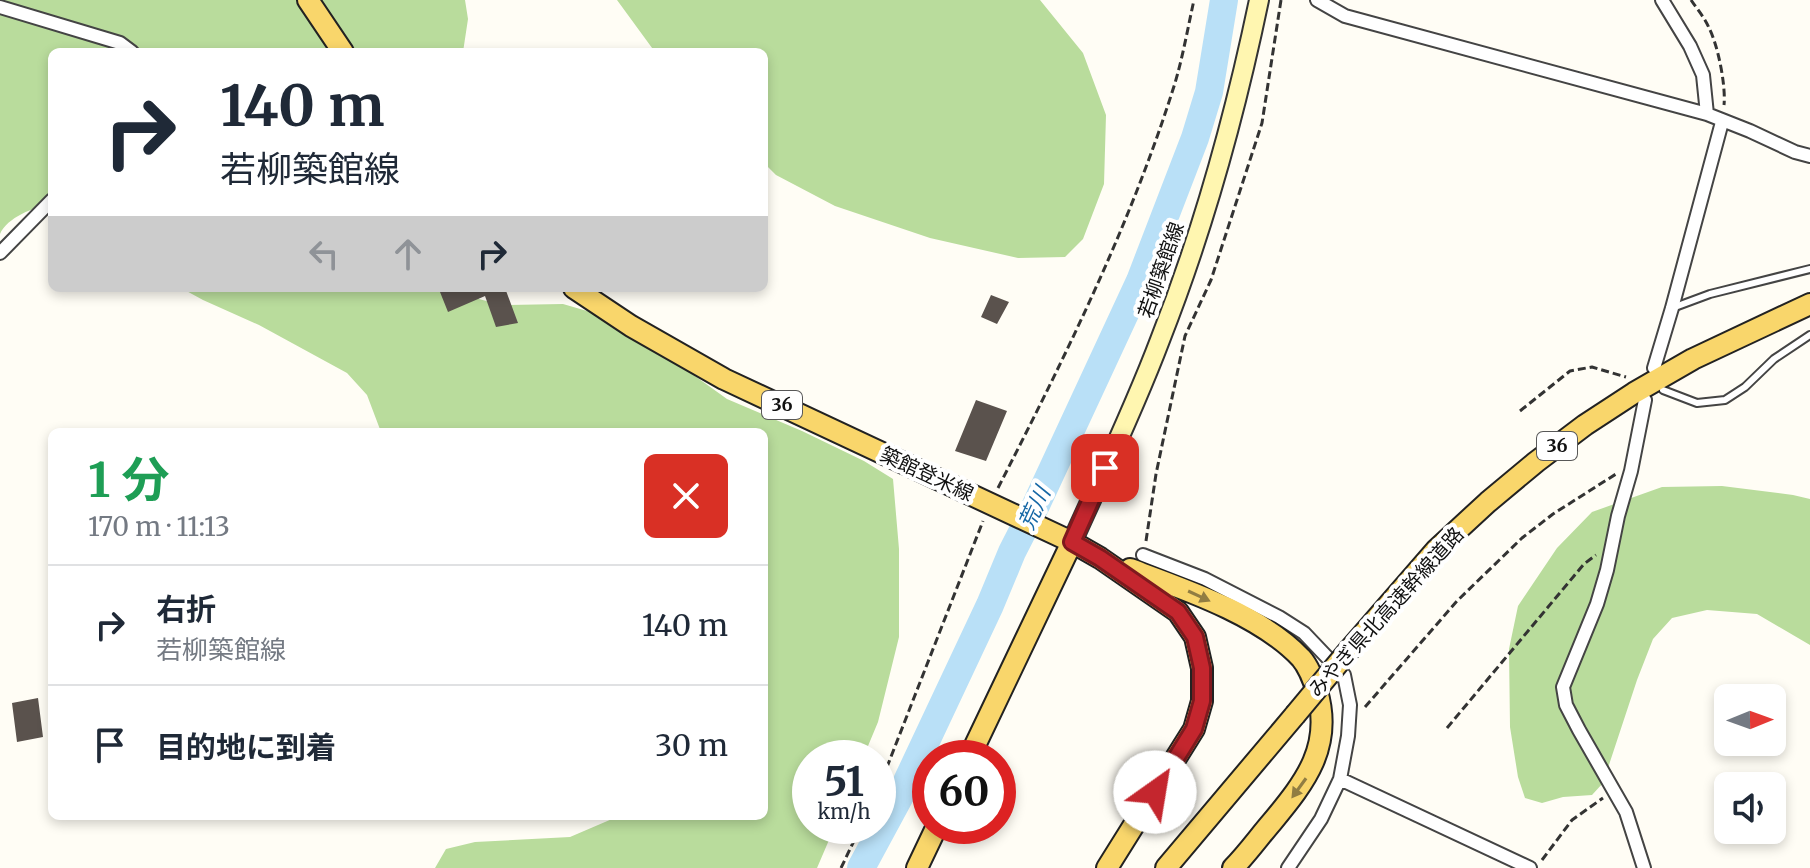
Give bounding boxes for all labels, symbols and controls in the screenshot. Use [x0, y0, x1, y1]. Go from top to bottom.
text: 140 m [220, 71, 385, 141]
icon: right [88, 80, 192, 184]
text: 若柳築館線 [220, 147, 400, 192]
street label: 若柳築館線 [1132, 218, 1189, 321]
icon: left [302, 232, 346, 276]
icon: ahead [386, 232, 430, 276]
icon: right [470, 232, 514, 276]
road number: 36 [762, 391, 802, 419]
road number: 36 [1537, 432, 1577, 460]
pin [1071, 434, 1139, 502]
street label: 築館登米線 [877, 441, 978, 506]
icon: arrive [1083, 446, 1127, 490]
text: 1 分 [88, 450, 170, 510]
button: close [644, 454, 728, 538]
water label: 荒川 [1012, 480, 1057, 534]
text: 170 m · 11:13 [88, 510, 230, 543]
street label: みやぎ県北高速幹線道路 [1303, 522, 1469, 702]
one-way arrow [1187, 589, 1210, 603]
text: 右折 [156, 590, 216, 628]
icon: right [88, 603, 132, 647]
text: 140 m [642, 606, 728, 644]
text: 若柳築館線 [156, 633, 286, 666]
north arrow [1714, 684, 1786, 756]
map controls [1714, 684, 1786, 844]
icon: arrive [88, 723, 132, 767]
text: 30 m [655, 726, 728, 764]
text: 目的地に到着 [156, 728, 336, 766]
speed limit sign: 60 [912, 740, 1016, 844]
position arrow [1113, 750, 1197, 834]
text: 51 [824, 757, 864, 807]
button: sound [1714, 772, 1786, 844]
one-way arrow [1292, 777, 1307, 798]
text: km/h [818, 799, 870, 824]

